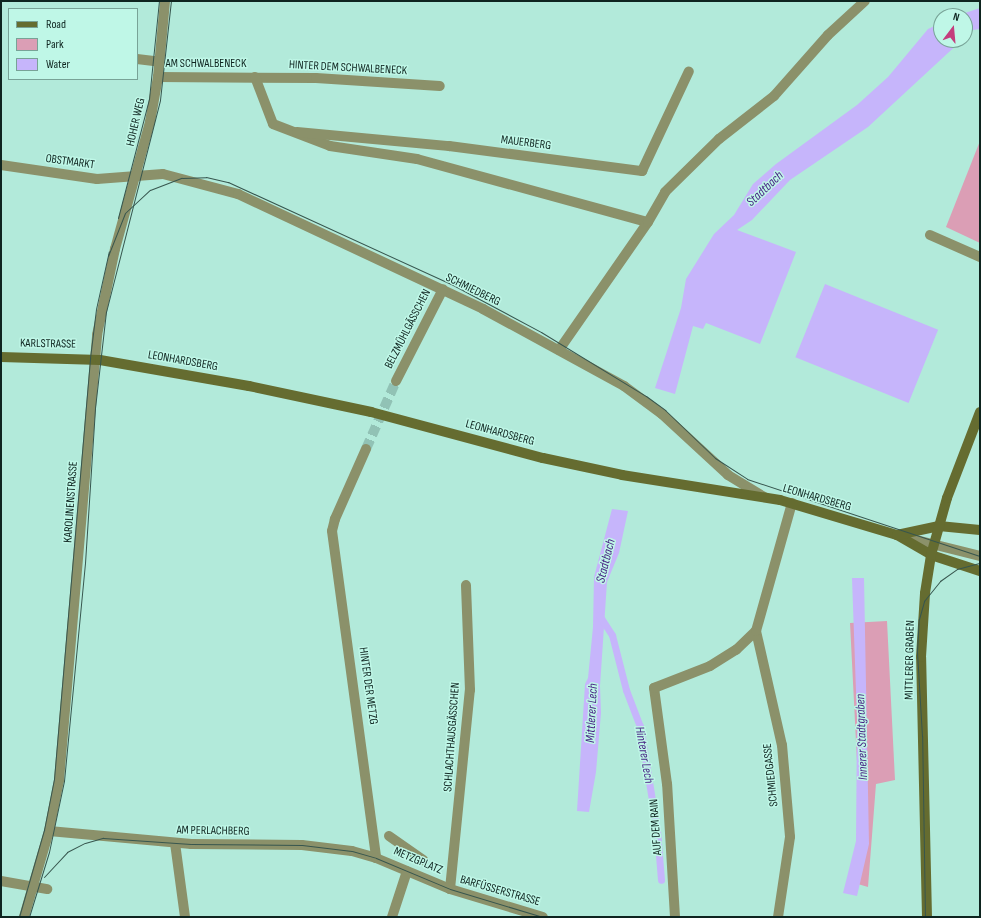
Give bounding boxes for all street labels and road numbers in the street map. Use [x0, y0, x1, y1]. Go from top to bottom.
street label: AM SCHWALBENECK [166, 57, 246, 71]
street label: HINTER DEM SCHWALBENECK [289, 58, 407, 78]
street label: HOHER WEG [123, 96, 149, 148]
street label: MAUERBERG [500, 133, 552, 153]
street label: OBSTMARKT [45, 151, 95, 173]
street label: SCHMIEDBERG [443, 271, 503, 309]
street label: BELZMÜHLGÄSSCHEN [382, 287, 434, 371]
street label: KARLSTRASSE [20, 336, 76, 352]
street label: LEONHARDSBERG [147, 348, 219, 374]
street label: LEONHARDSBERG [464, 417, 536, 449]
street label: KAROLINENSTRASSE [61, 461, 81, 543]
street label: LEONHARDSBERG [781, 481, 853, 515]
street label: MITTLERER GRABEN [902, 620, 918, 700]
street label: HINTER DER METZG [355, 646, 381, 726]
street label: SCHLACHTHAUSGÄSSCHEN [441, 682, 463, 792]
street label: SCHMIEDGASSE [761, 743, 781, 807]
street label: AUF DEM RAIN [647, 798, 665, 856]
street label: AM PERLACHBERG [176, 823, 250, 839]
street label: METZGPLATZ [391, 844, 445, 878]
street label: BARFÜSSERSTRASSE [458, 873, 542, 909]

